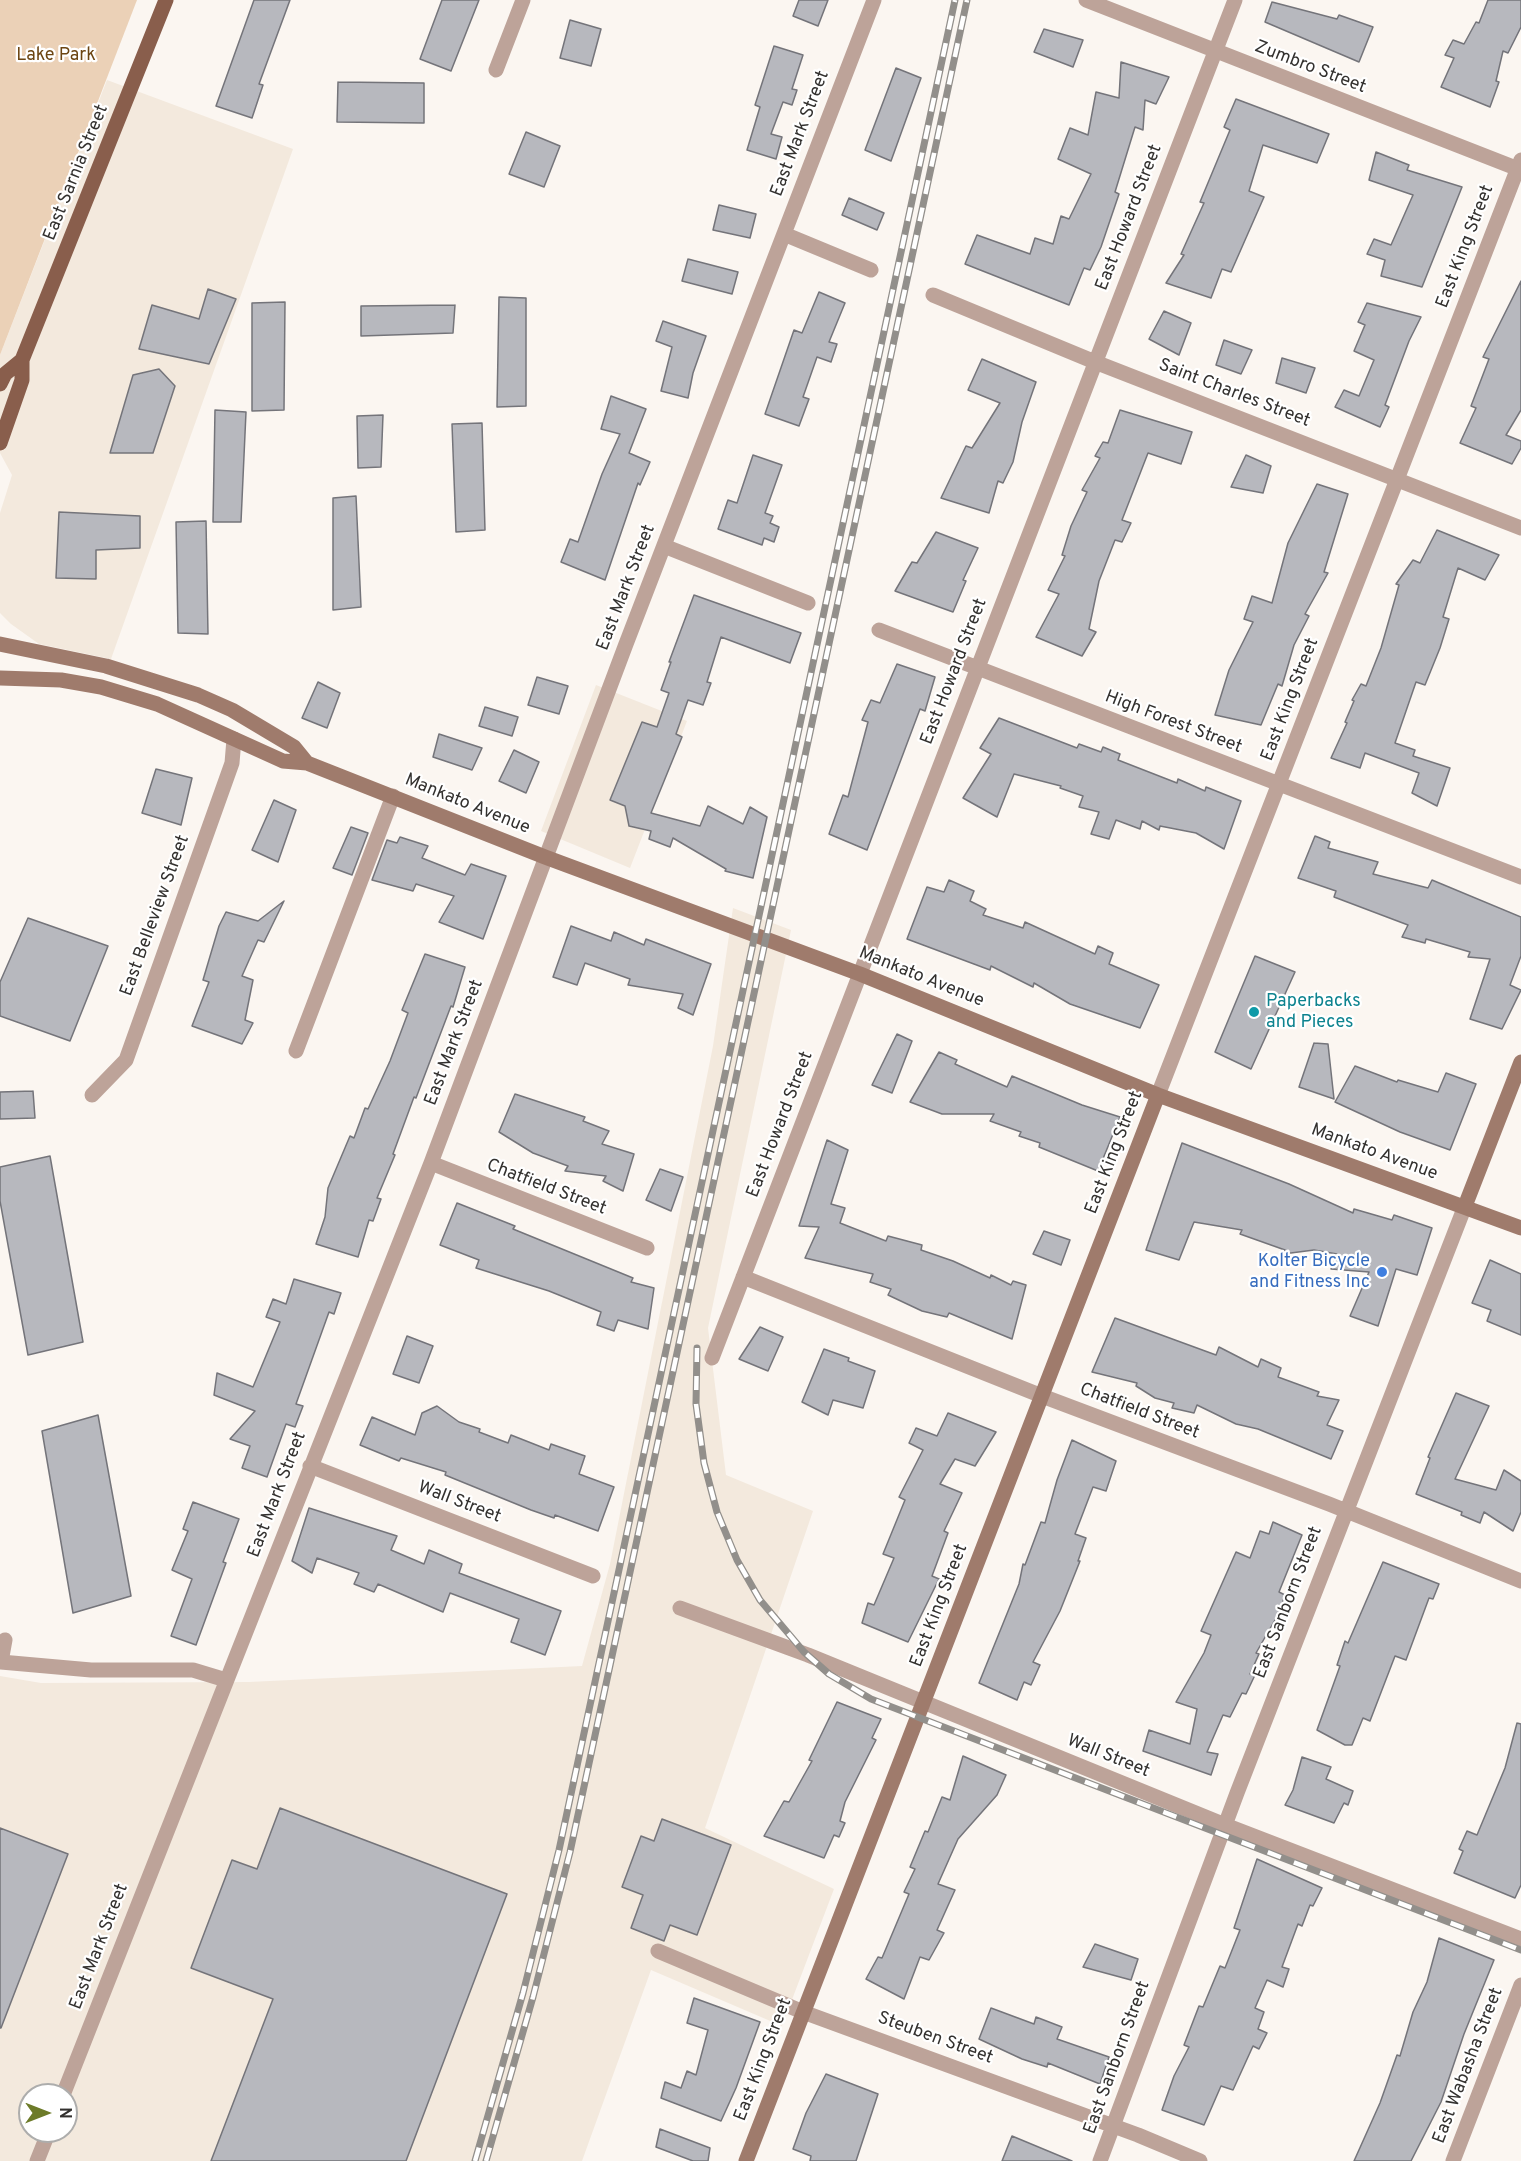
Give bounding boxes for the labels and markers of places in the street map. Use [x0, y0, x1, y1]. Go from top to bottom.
place label: Paperbacks and Pieces [1266, 991, 1361, 1034]
marker: Paperbacks and Pieces [1247, 1005, 1261, 1019]
place label: Kolter Bicycle and Fitness Inc [1249, 1251, 1370, 1294]
marker: Kolter Bicycle and Fitness Inc [1375, 1265, 1389, 1279]

